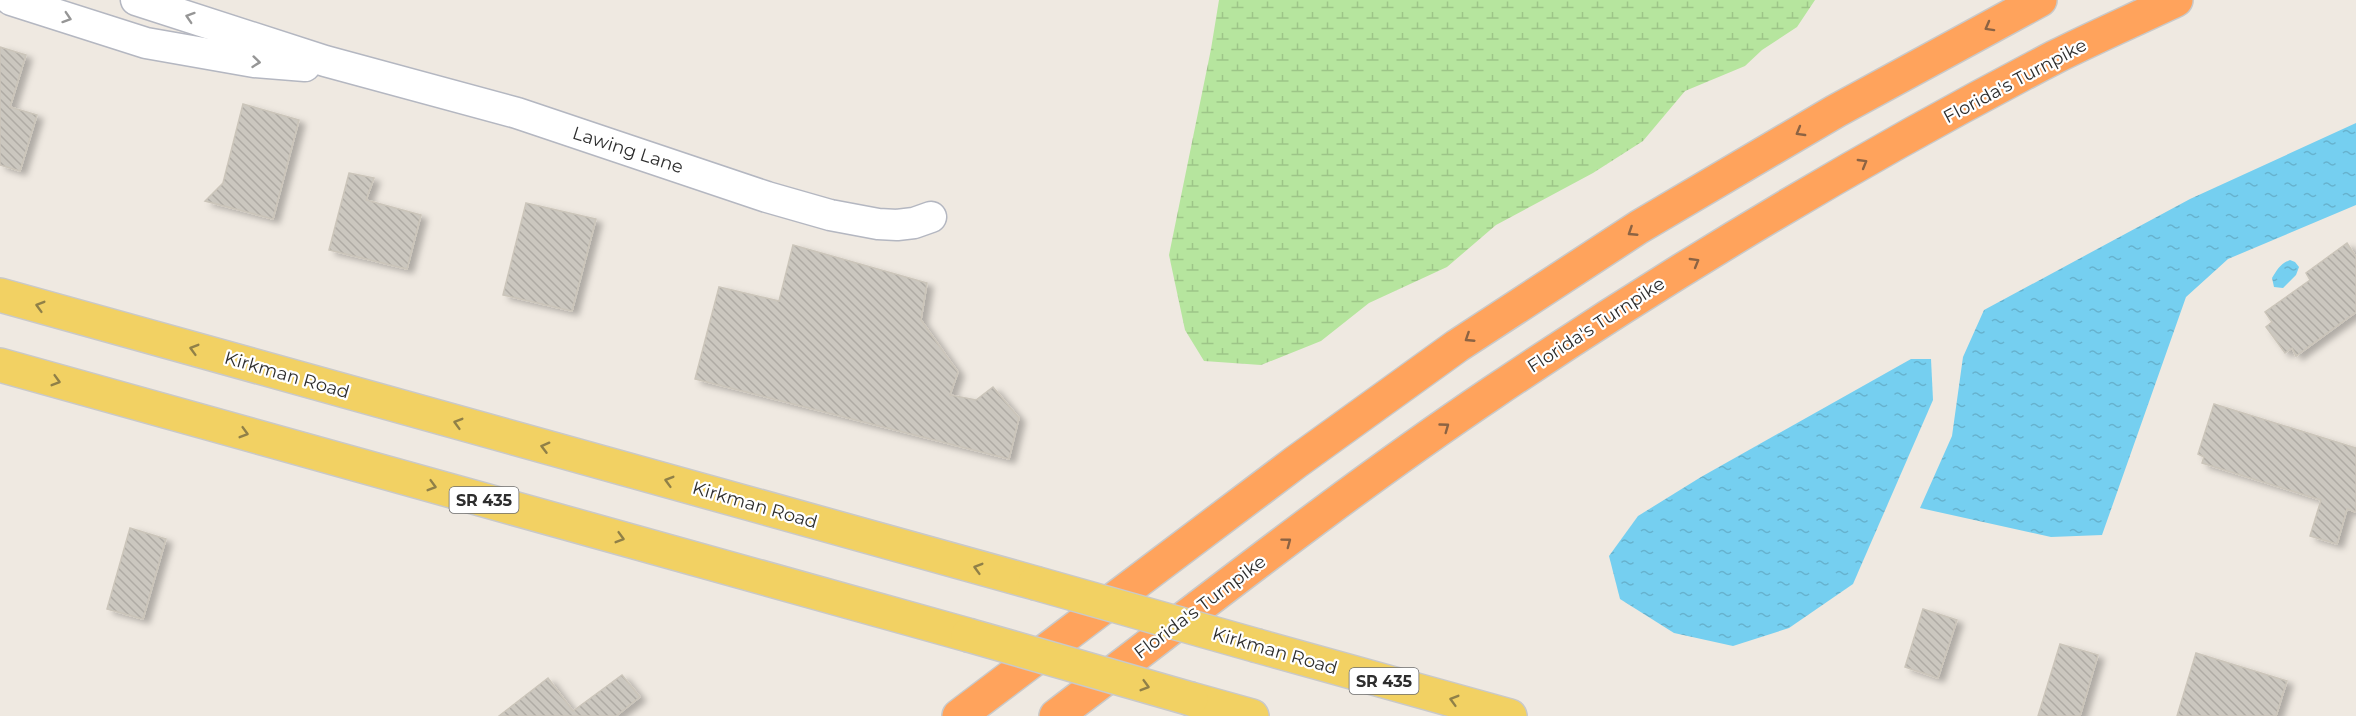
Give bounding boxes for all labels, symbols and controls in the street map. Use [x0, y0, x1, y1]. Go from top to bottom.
one-way arrow [61, 11, 72, 23]
one-way arrow [185, 11, 196, 24]
one-way arrow [1985, 20, 1995, 32]
street label: Florida's Turnpike [1940, 34, 2091, 128]
one-way arrow [251, 55, 261, 67]
street label: Lawing Lane [570, 122, 686, 178]
one-way arrow [1796, 125, 1806, 137]
one-way arrow [1857, 159, 1867, 170]
one-way arrow [1628, 224, 1638, 236]
one-way arrow [1689, 257, 1699, 269]
street label: Florida's Turnpike [1523, 272, 1669, 378]
one-way arrow [35, 301, 46, 313]
one-way arrow [1465, 331, 1475, 343]
one-way arrow [189, 344, 200, 356]
street label: Kirkman Road [222, 347, 352, 403]
one-way arrow [50, 374, 61, 386]
one-way arrow [453, 417, 463, 430]
one-way arrow [1438, 423, 1449, 434]
one-way arrow [238, 426, 249, 438]
one-way arrow [541, 442, 551, 454]
one-way arrow [664, 476, 675, 488]
street label: Kirkman Road [690, 477, 820, 533]
one-way arrow [426, 479, 437, 491]
road number: SR 435 [450, 487, 518, 513]
one-way arrow [614, 531, 625, 543]
one-way arrow [1280, 538, 1291, 549]
street label: Florida's Turnpike [1130, 550, 1270, 664]
one-way arrow [973, 563, 984, 575]
street label: Kirkman Road [1210, 623, 1340, 679]
road number: SR 435 [1350, 668, 1418, 694]
one-way arrow [1139, 679, 1150, 691]
one-way arrow [1449, 695, 1459, 708]

